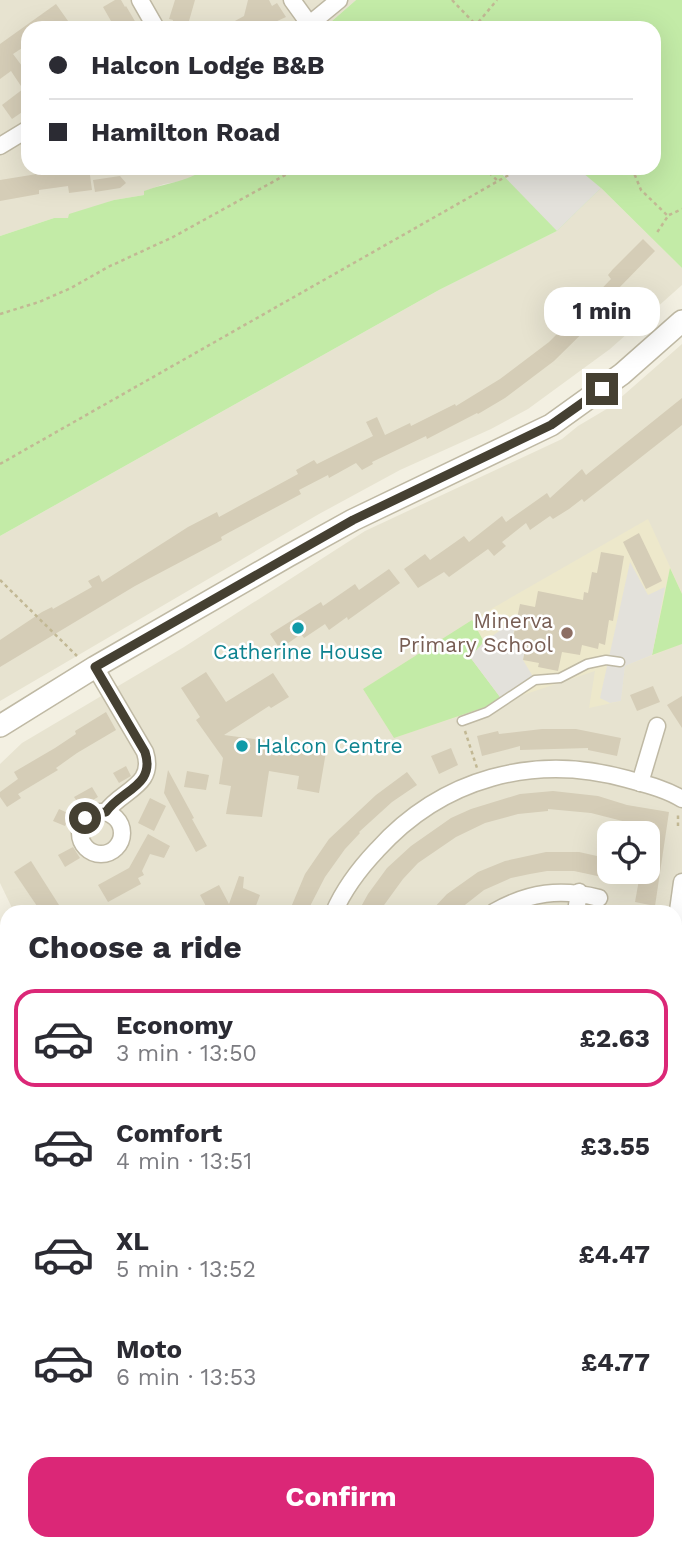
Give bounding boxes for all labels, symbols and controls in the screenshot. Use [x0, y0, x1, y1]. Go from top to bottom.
text: Halcon Lodge B&B [91, 50, 324, 80]
text: Hamilton Road [91, 117, 280, 147]
callout: 1 min [544, 288, 660, 336]
text: 1 min [572, 298, 632, 325]
route end [586, 373, 618, 405]
place label: Minerva Primary School [398, 608, 554, 657]
marker: Catherine House [290, 620, 306, 636]
marker: Minerva Primary School [559, 625, 575, 641]
place label: Catherine House [213, 639, 383, 664]
place label: Halcon Centre [256, 733, 403, 758]
marker: Halcon Centre [234, 738, 250, 754]
route start [69, 802, 101, 834]
map controls [597, 821, 660, 884]
button: locate [597, 821, 660, 884]
text: Choose a ride [28, 928, 242, 966]
icon: car [32, 1007, 95, 1070]
text: Economy [116, 1010, 233, 1040]
text: £2.63 [580, 1023, 650, 1053]
text: 3 min · 13:50 [116, 1040, 257, 1067]
icon: car [32, 1115, 95, 1178]
text: Comfort [116, 1118, 222, 1148]
text: £3.55 [581, 1131, 650, 1161]
text: 4 min · 13:51 [116, 1148, 252, 1175]
icon: car [32, 1223, 95, 1286]
text: XL [116, 1226, 149, 1256]
text: £4.47 [578, 1239, 650, 1269]
text: 5 min · 13:52 [116, 1256, 256, 1283]
icon: car [32, 1331, 95, 1394]
text: Moto [116, 1334, 182, 1364]
text: £4.77 [581, 1347, 650, 1377]
text: 6 min · 13:53 [116, 1364, 257, 1391]
button: Confirm [28, 1457, 654, 1537]

